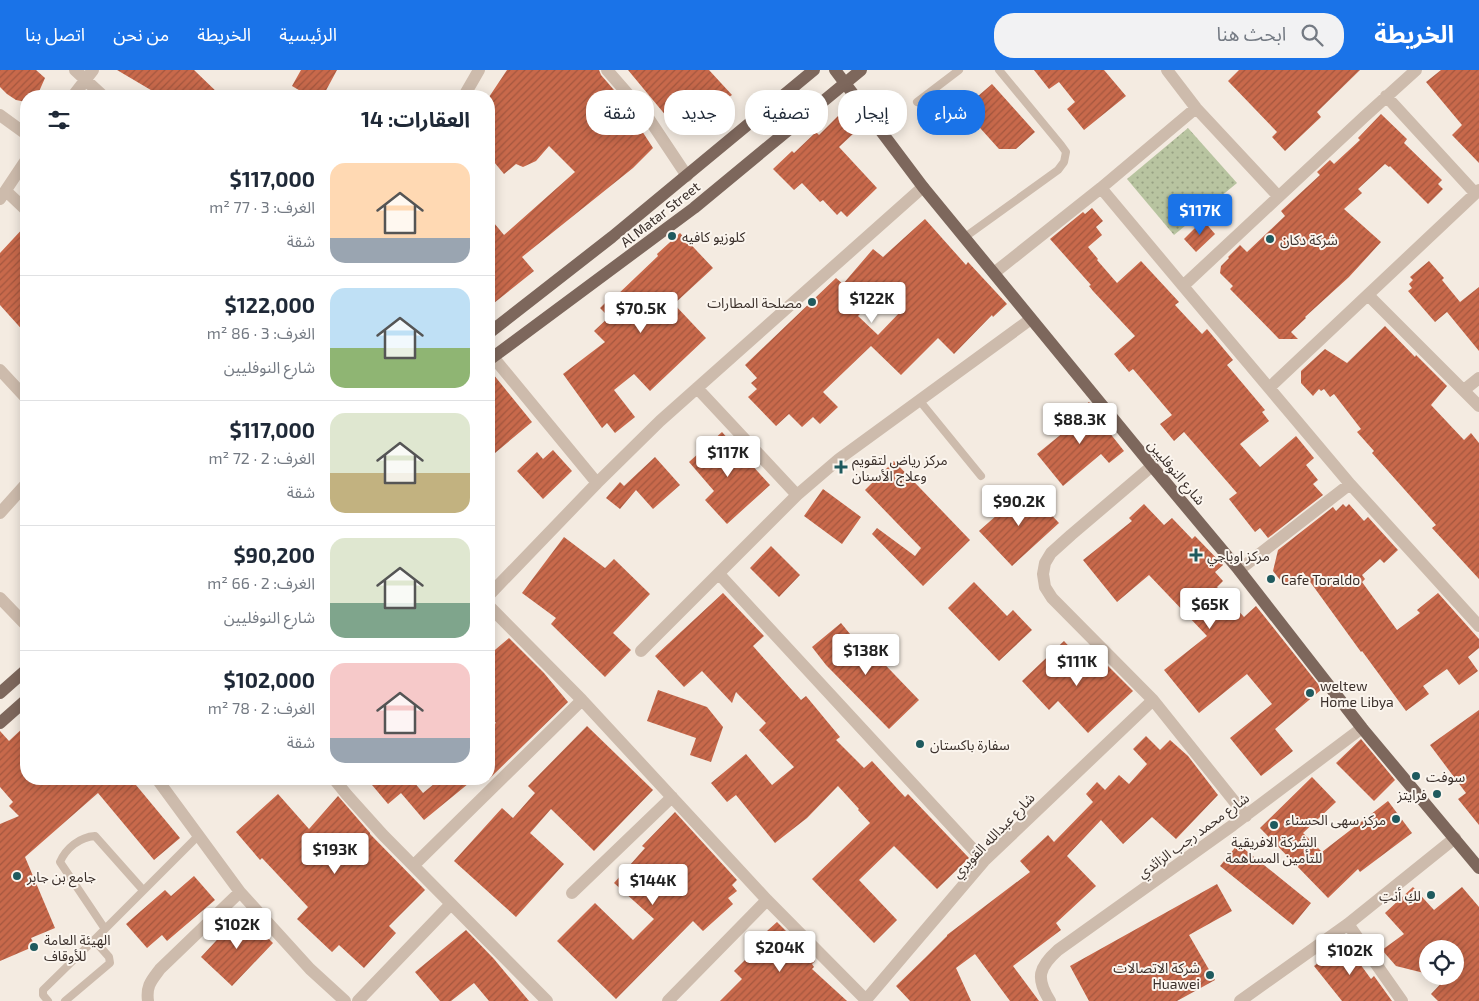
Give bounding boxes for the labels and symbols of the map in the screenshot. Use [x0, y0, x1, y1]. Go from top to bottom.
street label: Al Matar Street [617, 178, 703, 250]
pin: $117K [1165, 194, 1235, 236]
place label: كلوزيو كافيه [682, 228, 746, 246]
marker: كلوزيو كافيه [666, 230, 678, 242]
place label: شركة دكان [1280, 231, 1338, 249]
marker: شركة دكان [1264, 233, 1276, 245]
pin: $122K [837, 282, 907, 324]
pin: $70.5K [600, 292, 682, 334]
place label: مصلحة المطارات [707, 294, 802, 312]
marker: مصلحة المطارات [806, 296, 818, 308]
pin: $88.3K [1039, 402, 1121, 445]
pin: $117K [693, 436, 763, 478]
street label: شارع النوفليين [1143, 436, 1209, 510]
place label: مركز رياض لتقويم وعلاج الأسنان [852, 451, 948, 487]
marker: مركز رياض لتقويم وعلاج الأسنان [834, 460, 848, 474]
pin: $90.2K [978, 484, 1060, 527]
place label: مركز اوباجي [1207, 547, 1270, 567]
marker: مركز اوباجي [1189, 548, 1203, 562]
place label: Cafe Toraldo [1281, 571, 1360, 588]
marker: Cafe Toraldo [1265, 573, 1277, 585]
pin: $65K [1180, 588, 1240, 630]
pin: $138K [831, 634, 901, 676]
pin: $111K [1042, 644, 1112, 687]
place label: weltew Home Libya [1320, 677, 1394, 710]
marker: weltew Home Libya [1304, 687, 1316, 699]
place label: سفارة باكستان [930, 736, 1010, 754]
marker: سفارة باكستان [914, 738, 926, 750]
place label: سوفت [1426, 768, 1465, 786]
marker: سوفت [1410, 770, 1422, 782]
place label: فرايتز [1396, 786, 1427, 804]
marker: فرايتز [1431, 788, 1443, 800]
street label: شارع عبدالله القويري [948, 789, 1040, 883]
street label: شارع محمد رجب الزائدي [1134, 789, 1254, 884]
place label: مركز سهى الحسناء [1285, 811, 1386, 829]
marker: مركز سهى الحسناء [1390, 813, 1402, 825]
marker: الشركة الافريقية للتأمين المساهمة [1268, 819, 1280, 831]
pin: $193K [300, 832, 370, 875]
place label: الشركة الافريقية للتأمين المساهمة [1226, 833, 1323, 867]
pin: $144K [618, 864, 688, 906]
place label: جامع بن جابر [26, 868, 96, 888]
marker: جامع بن جابر [11, 870, 23, 882]
place label: لكِ أنتِ [1379, 887, 1421, 904]
marker: لكِ أنتِ [1425, 889, 1437, 901]
pin: $102K [202, 908, 272, 950]
pin: $204K [745, 930, 815, 973]
place label: الهيئة العامة للأوقاف [44, 931, 111, 965]
pin: $102K [1315, 934, 1385, 976]
marker: الهيئة العامة للأوقاف [28, 941, 40, 953]
place label: شركة الاتصالات Huawei [1113, 959, 1200, 992]
marker: شركة الاتصالات Huawei [1204, 969, 1216, 981]

